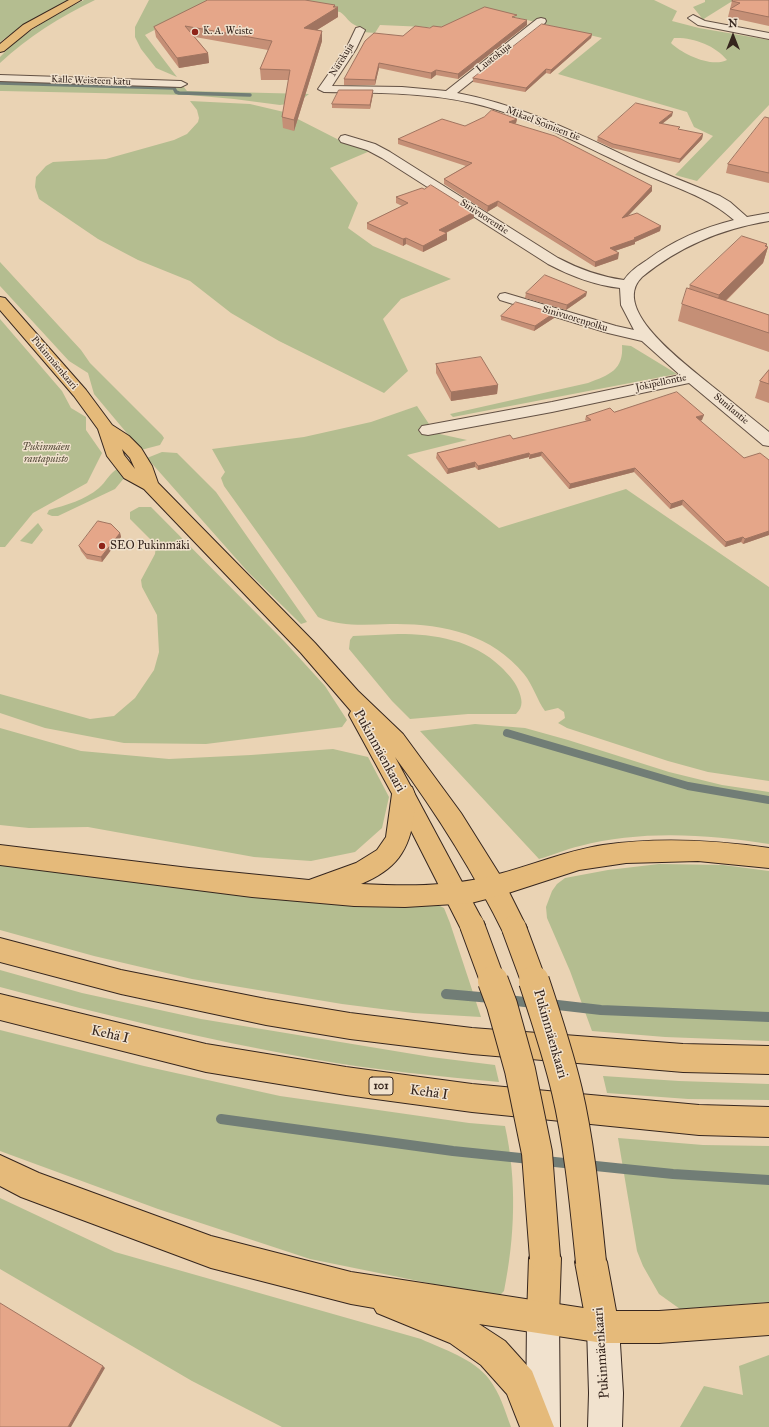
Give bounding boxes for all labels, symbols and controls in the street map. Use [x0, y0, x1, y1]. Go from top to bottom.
north arrow [713, 16, 753, 56]
text: N [728, 17, 738, 30]
place label: K. A. Weiste [203, 26, 253, 38]
marker: K. A. Weiste [190, 27, 200, 37]
street label: Lustokuja [474, 40, 514, 76]
street label: Närekuja [327, 41, 357, 79]
street label: Kalle Weisteen katu [51, 74, 131, 88]
street label: Mikael Soinisen tie [504, 104, 582, 144]
street label: Sinivuorentie [457, 197, 511, 237]
street label: Sinivuorenpolku [541, 303, 609, 335]
street label: Pukinmäenkaari [28, 334, 80, 392]
street label: Jokipellontie [634, 372, 688, 394]
street label: Sunilantie [711, 391, 751, 427]
park label: Pukinmäen rantapuisto [22, 442, 70, 466]
place label: SEO Pukinmäki [110, 539, 190, 553]
marker: SEO Pukinmäki [97, 541, 107, 551]
street label: Pukinmäenkaari [349, 707, 409, 795]
street label: Pukinmäenkaari [529, 988, 571, 1080]
street label: Kehä I [89, 1023, 131, 1047]
road number: 101 [369, 1077, 393, 1095]
street label: Kehä I [409, 1082, 449, 1104]
street label: Pukinmäenkaari [590, 1307, 614, 1399]

